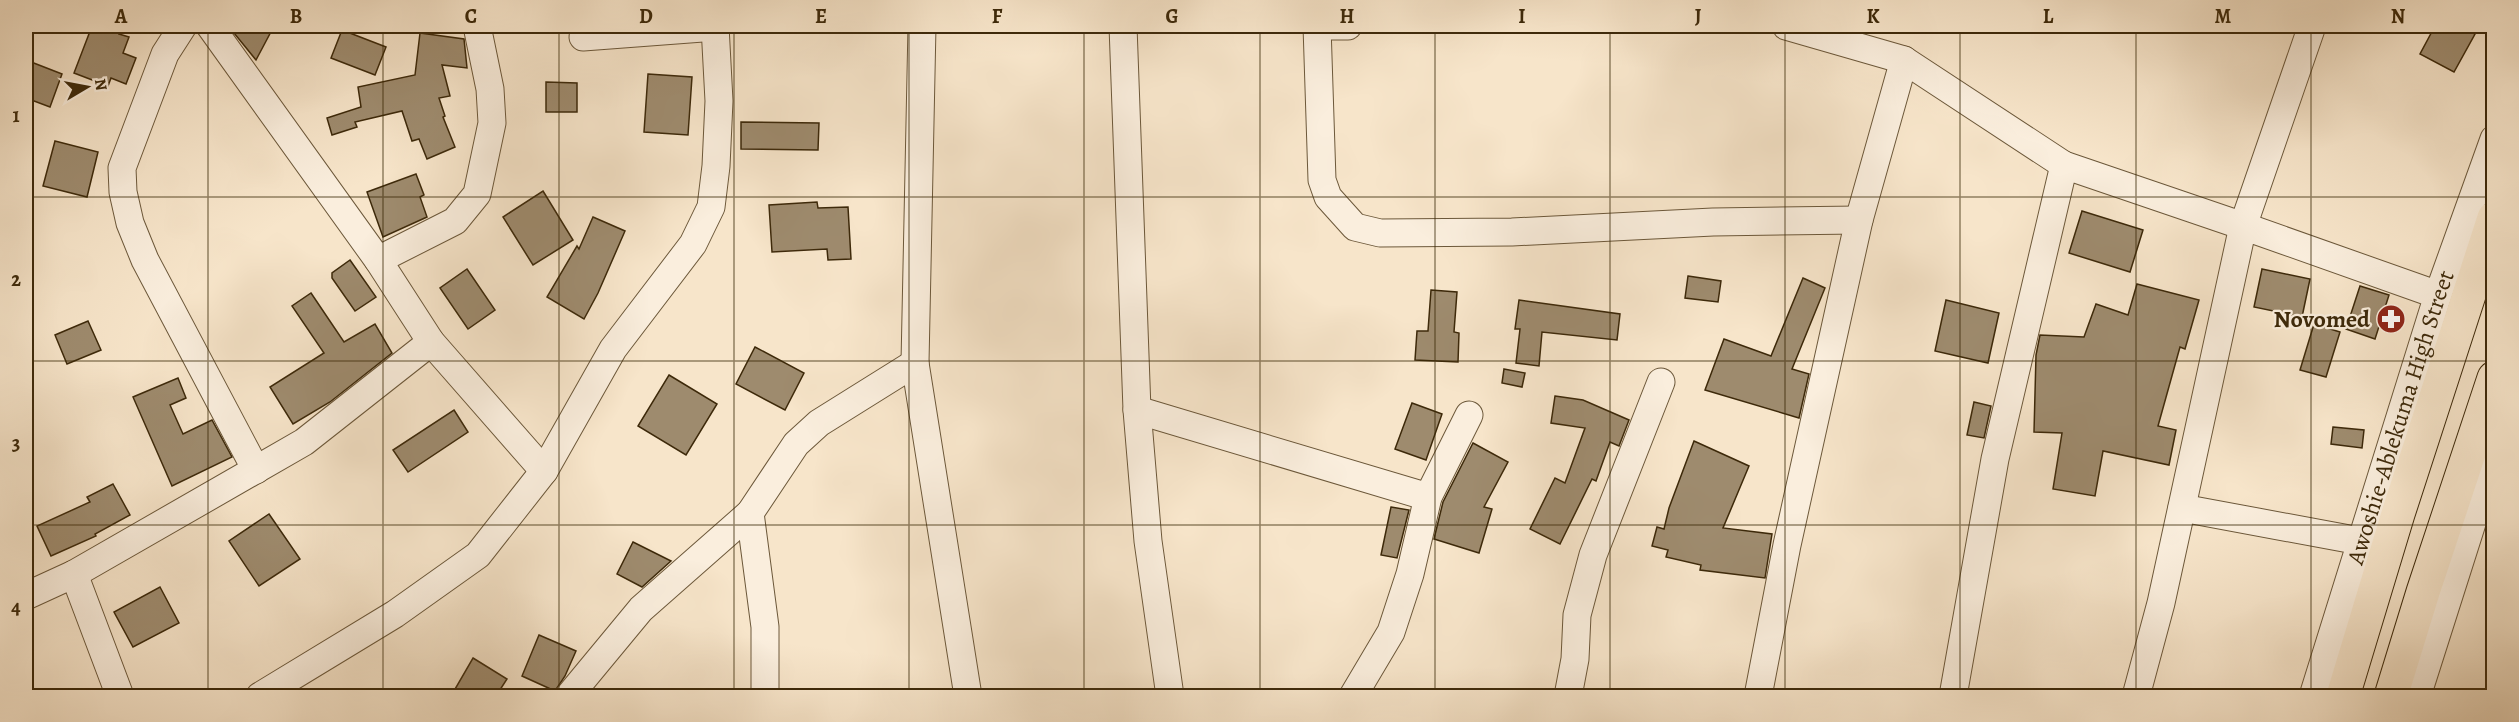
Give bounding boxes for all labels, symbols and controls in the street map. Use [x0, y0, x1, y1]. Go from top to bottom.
text: A [114, 3, 128, 30]
text: B [290, 3, 302, 30]
text: C [465, 3, 477, 30]
text: D [639, 3, 653, 30]
text: E [815, 3, 827, 30]
text: F [992, 3, 1003, 30]
text: G [1165, 3, 1179, 30]
text: H [1340, 3, 1355, 30]
text: I [1518, 3, 1526, 30]
text: J [1695, 3, 1702, 30]
text: K [1866, 3, 1880, 30]
text: L [2043, 3, 2054, 30]
text: M [2215, 3, 2232, 30]
text: N [2391, 3, 2406, 30]
north arrow [57, 57, 117, 117]
text: N [89, 77, 113, 93]
text: 1 [12, 102, 20, 129]
text: 2 [11, 266, 21, 293]
street label: Awoshie-Ablekuma High Street [2339, 266, 2462, 569]
place label: Novomed [2274, 303, 2370, 335]
pharmacy icon: Novomed [2375, 303, 2407, 335]
text: 3 [12, 430, 20, 457]
text: 4 [11, 594, 21, 621]

